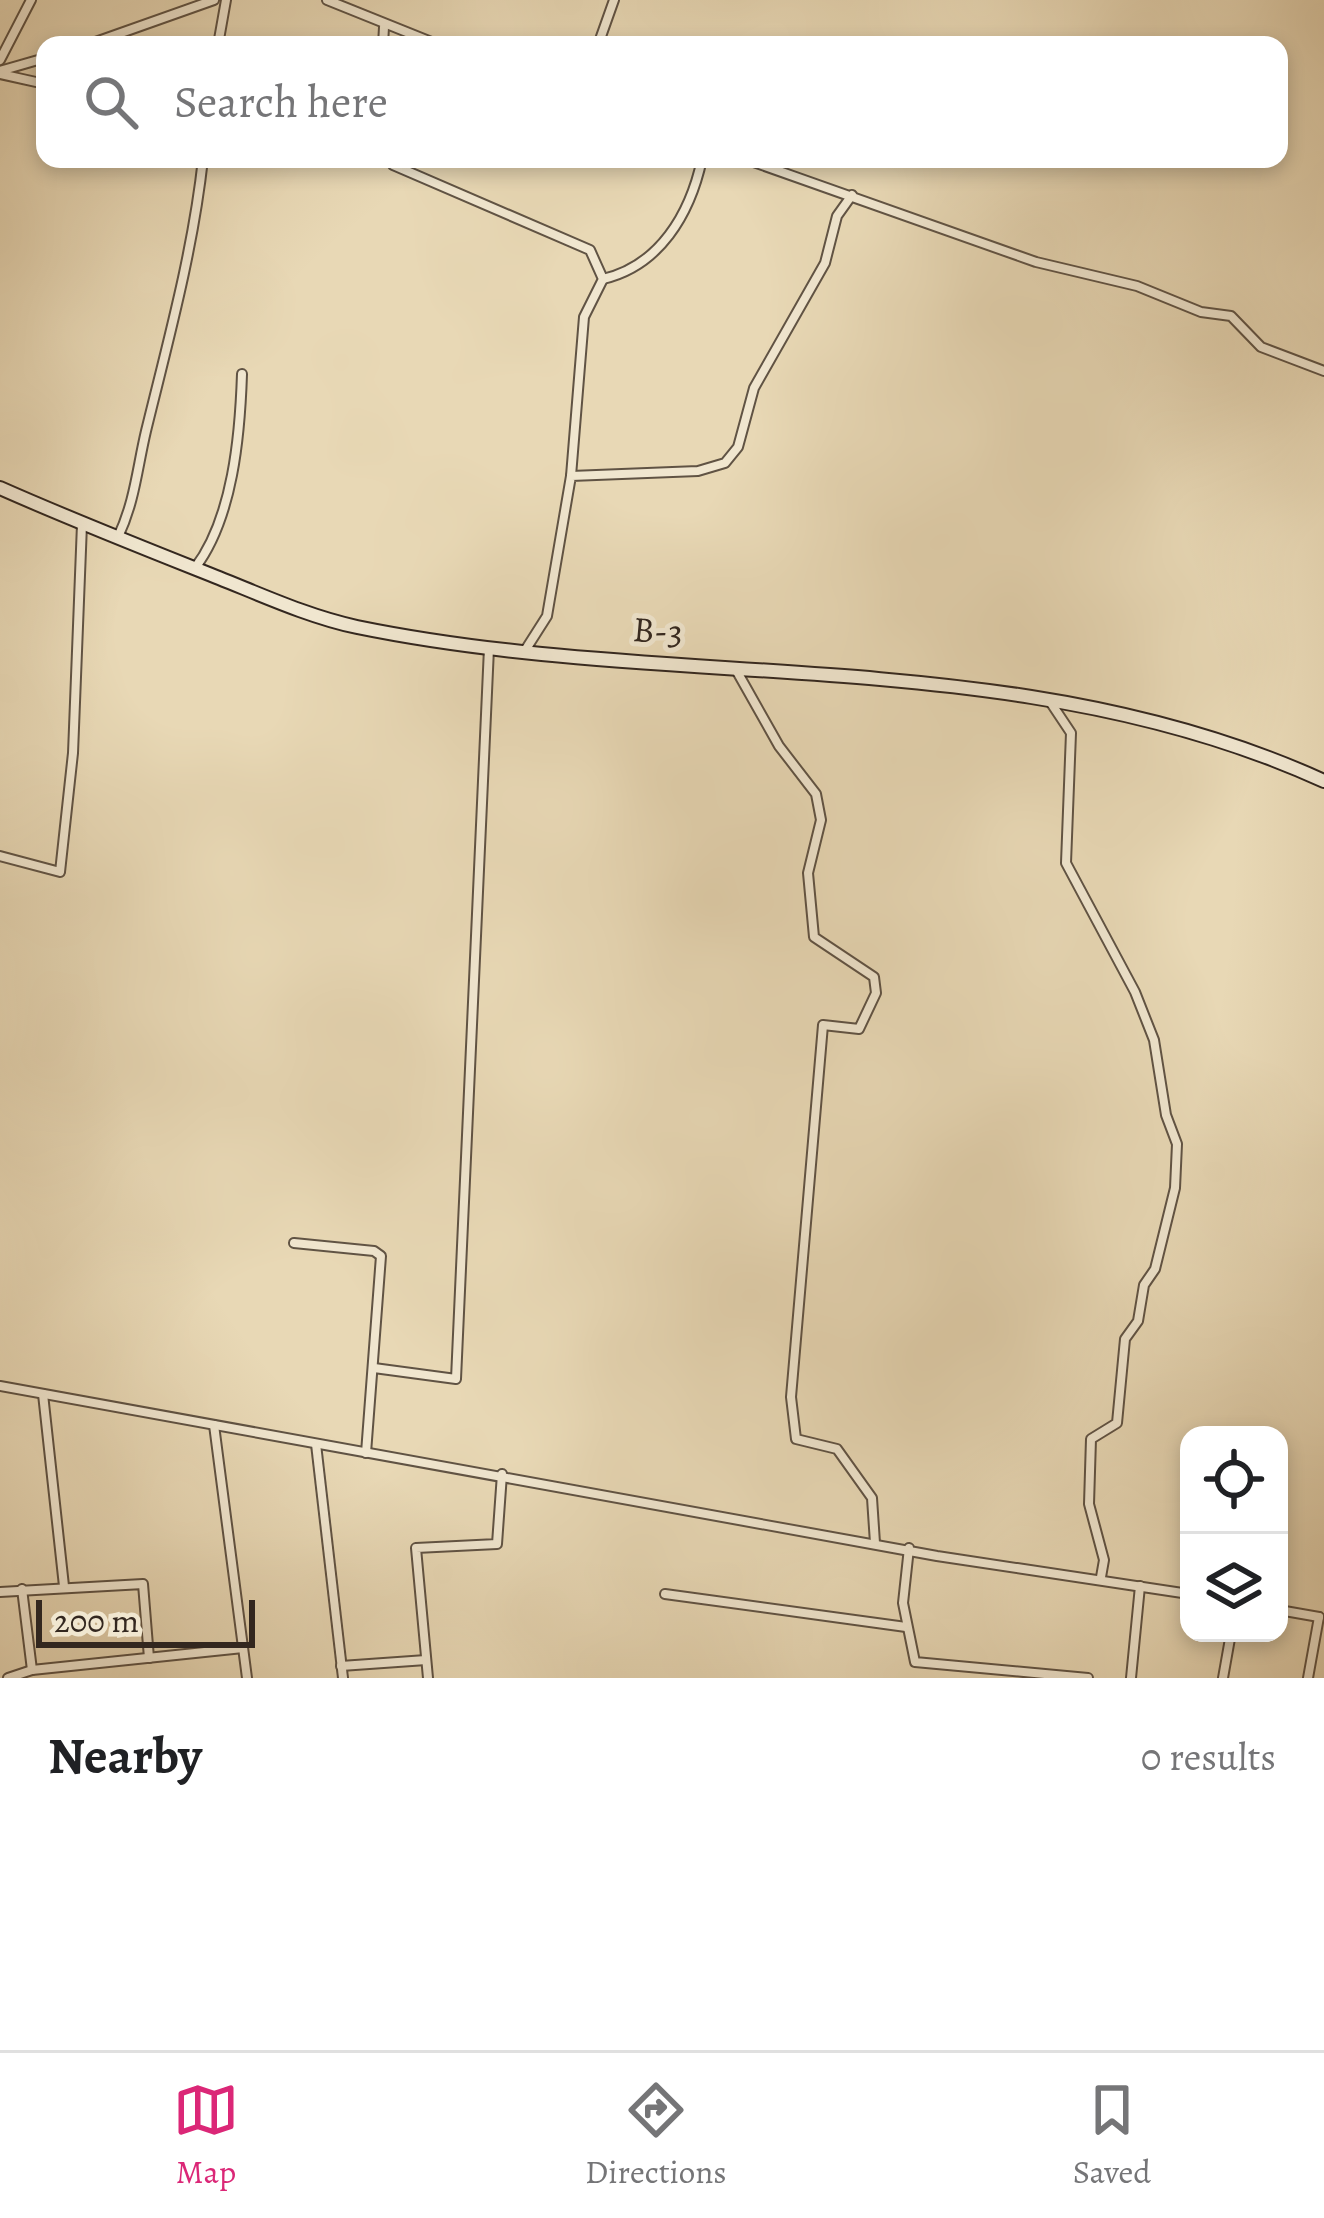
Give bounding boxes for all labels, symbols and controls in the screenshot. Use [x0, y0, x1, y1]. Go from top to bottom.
search box [36, 36, 1288, 168]
icon: search [78, 69, 144, 135]
text: Search here [174, 71, 388, 133]
street label: B-3 [631, 604, 685, 657]
map controls [1180, 1426, 1288, 1642]
button: locate [1180, 1426, 1288, 1534]
button: layers [1180, 1534, 1288, 1642]
scale bar [36, 1594, 255, 1647]
text: 200 m [54, 1598, 139, 1643]
text: Nearby [48, 1721, 202, 1791]
text: 0 results [1141, 1730, 1276, 1783]
tab: Map [173, 2077, 239, 2194]
tab: Directions [585, 2077, 727, 2194]
tab: Saved [1073, 2077, 1151, 2194]

